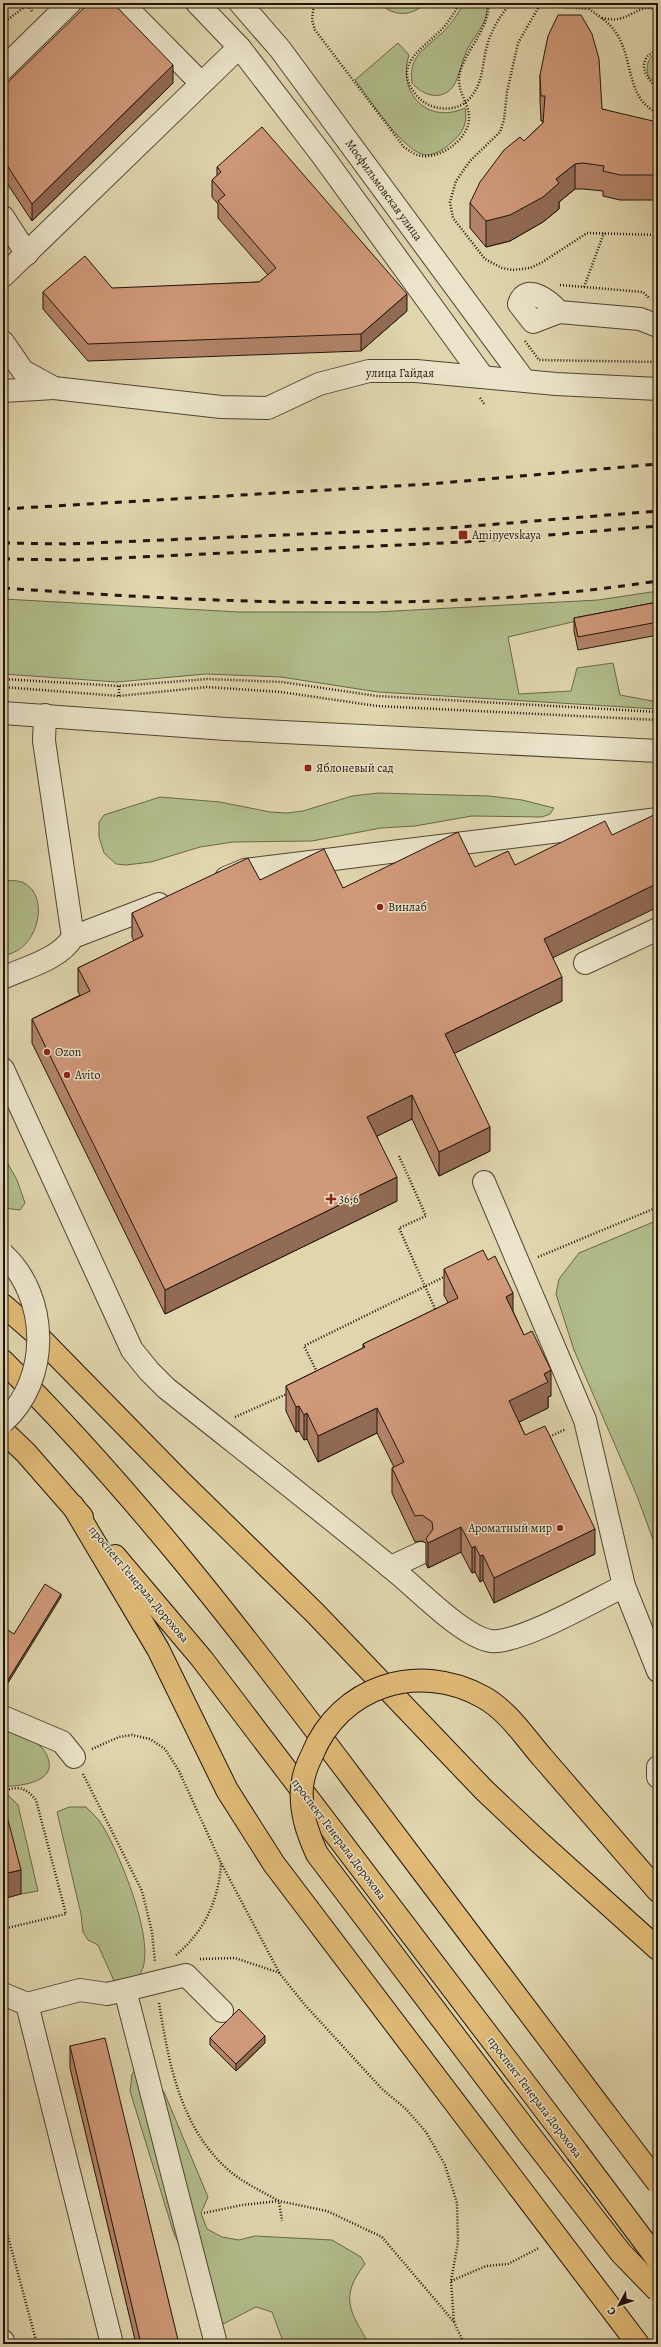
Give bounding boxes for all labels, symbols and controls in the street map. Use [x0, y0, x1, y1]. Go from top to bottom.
street label: Мосфильмовская улица [342, 136, 427, 244]
street label: улица Гайдая [365, 365, 434, 381]
place label: Aminyevskaya [471, 527, 541, 543]
marker: Aminyevskaya [457, 529, 469, 541]
place label: Яблоневый сад [316, 760, 394, 776]
marker: Яблоневый сад [303, 763, 313, 773]
place label: Винлаб [388, 899, 427, 915]
marker: Винлаб [375, 902, 385, 912]
place label: Ozon [55, 1044, 82, 1060]
marker: Ozon [42, 1047, 52, 1057]
place label: Avito [74, 1067, 100, 1083]
marker: Avito [62, 1070, 72, 1080]
place label: 36,6 [339, 1191, 359, 1207]
marker: 36,6 [326, 1194, 336, 1204]
place label: Ароматный мир [467, 1520, 552, 1536]
street label: проспект Генерала Дорохова [85, 1522, 193, 1646]
marker: Ароматный мир [555, 1523, 565, 1533]
street label: проспект Генерала Дорохова [288, 1775, 390, 1903]
street label: проспект Генерала Дорохова [484, 2033, 586, 2161]
north arrow [599, 2285, 639, 2325]
text: С [604, 2304, 620, 2319]

